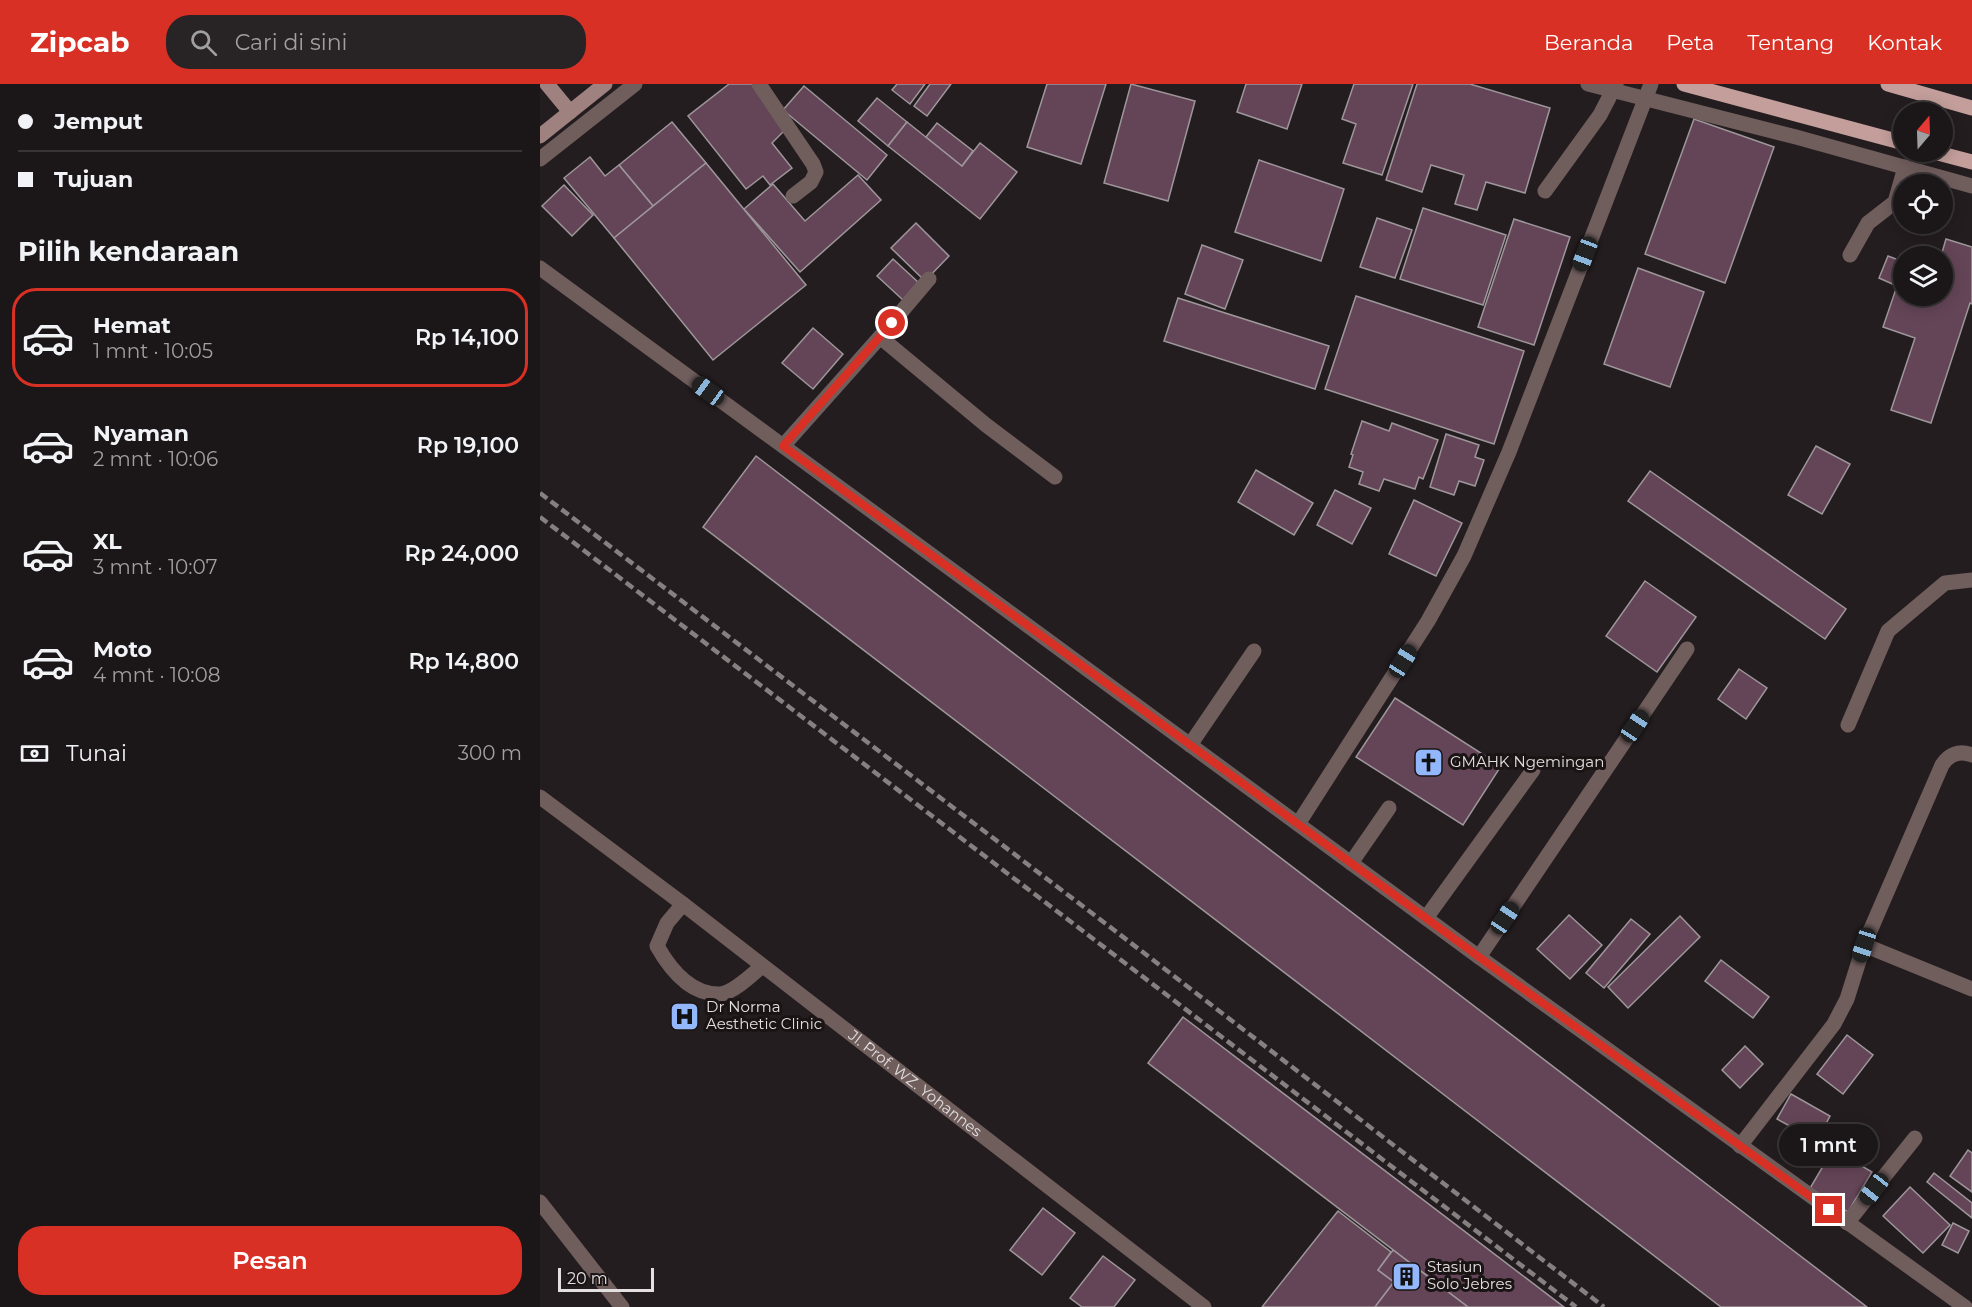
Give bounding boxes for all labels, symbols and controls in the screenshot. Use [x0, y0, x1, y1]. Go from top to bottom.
search box [166, 15, 586, 69]
text: Zipcab [30, 25, 130, 59]
icon: search [187, 26, 220, 59]
text: Cari di sini [235, 29, 347, 56]
text: Beranda [1544, 30, 1633, 55]
text: Peta [1666, 30, 1714, 55]
text: Tentang [1747, 30, 1834, 55]
text: Kontak [1867, 30, 1942, 55]
north arrow [1893, 102, 1953, 162]
map controls [1893, 102, 1953, 306]
text: Jemput [54, 108, 143, 135]
text: Tujuan [54, 166, 133, 193]
button: locate [1893, 174, 1953, 234]
car [1570, 234, 1600, 274]
text: Pilih kendaraan [18, 235, 239, 268]
button: layers [1893, 246, 1953, 306]
route start [878, 309, 905, 336]
icon: car [21, 311, 75, 365]
text: Hemat [93, 312, 171, 339]
text: Rp 14,100 [415, 324, 519, 351]
text: 1 mnt · 10:05 [93, 339, 213, 363]
car [688, 373, 728, 409]
icon: car [21, 419, 75, 473]
text: Nyaman [93, 420, 189, 447]
text: Rp 19,100 [417, 432, 519, 459]
text: 2 mnt · 10:06 [93, 447, 218, 471]
icon: car [21, 527, 75, 581]
text: XL [93, 528, 122, 555]
text: Rp 24,000 [404, 540, 519, 567]
text: 3 mnt · 10:07 [93, 555, 217, 579]
icon: car [21, 635, 75, 689]
text: Moto [93, 636, 152, 663]
car [1386, 641, 1420, 681]
text: Rp 14,800 [408, 648, 519, 675]
text: 4 mnt · 10:08 [93, 663, 221, 687]
car [1617, 706, 1653, 746]
icon: cash [18, 737, 51, 770]
text: Tunai [66, 740, 127, 767]
text: 300 m [458, 741, 522, 765]
church icon: GMAHK Ngemingan [1413, 746, 1445, 778]
place label: GMAHK Ngemingan [1450, 752, 1604, 771]
car [1487, 898, 1523, 938]
car [1850, 925, 1878, 965]
place label: Dr Norma Aesthetic Clinic [706, 997, 822, 1033]
hospital icon: Dr Norma Aesthetic Clinic [669, 1000, 701, 1032]
street label: Jl. Prof. WZ. Yohannes [844, 1025, 986, 1141]
callout: 1 mnt [1780, 1123, 1878, 1165]
text: 1 mnt [1800, 1133, 1857, 1157]
car [1856, 1169, 1892, 1209]
route end [1815, 1196, 1842, 1223]
button: Pesan [18, 1226, 522, 1295]
place label: Stasiun Solo Jebres [1427, 1257, 1512, 1293]
building icon: Stasiun Solo Jebres [1390, 1260, 1422, 1292]
scale bar [558, 1265, 654, 1292]
text: 20 m [567, 1269, 608, 1288]

